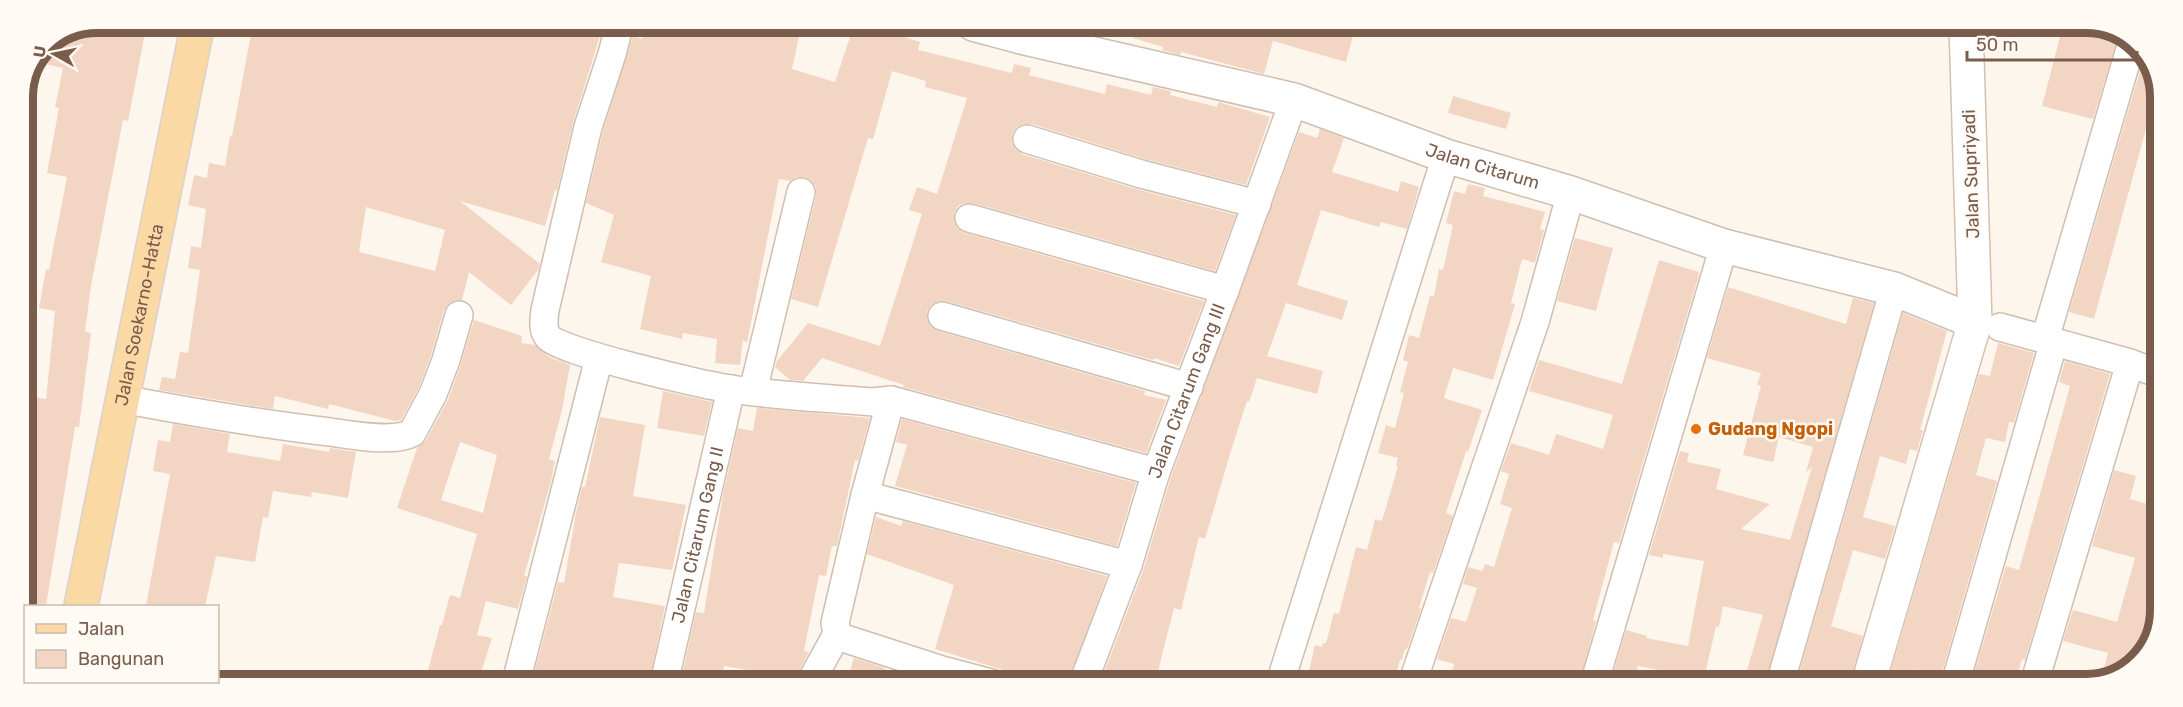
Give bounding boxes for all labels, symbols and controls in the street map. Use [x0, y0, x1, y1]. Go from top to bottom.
north arrow [24, 24, 84, 84]
scale bar [1967, 24, 2136, 62]
text: 50 m [1976, 34, 2019, 56]
text: U [29, 45, 50, 59]
street label: Jalan Supriyadi [1958, 109, 1984, 239]
street label: Jalan Citarum [1423, 138, 1542, 194]
street label: Jalan Soekarno-Hatta [110, 222, 168, 408]
street label: Jalan Citarum Gang III [1144, 300, 1230, 481]
place label: Gudang Ngopi [1708, 418, 1833, 440]
marker: Gudang Ngopi [1689, 422, 1703, 436]
street label: Jalan Citarum Gang II [667, 444, 729, 625]
legend [24, 605, 219, 683]
text: Jalan [78, 618, 125, 640]
text: Bangunan [78, 648, 164, 670]

